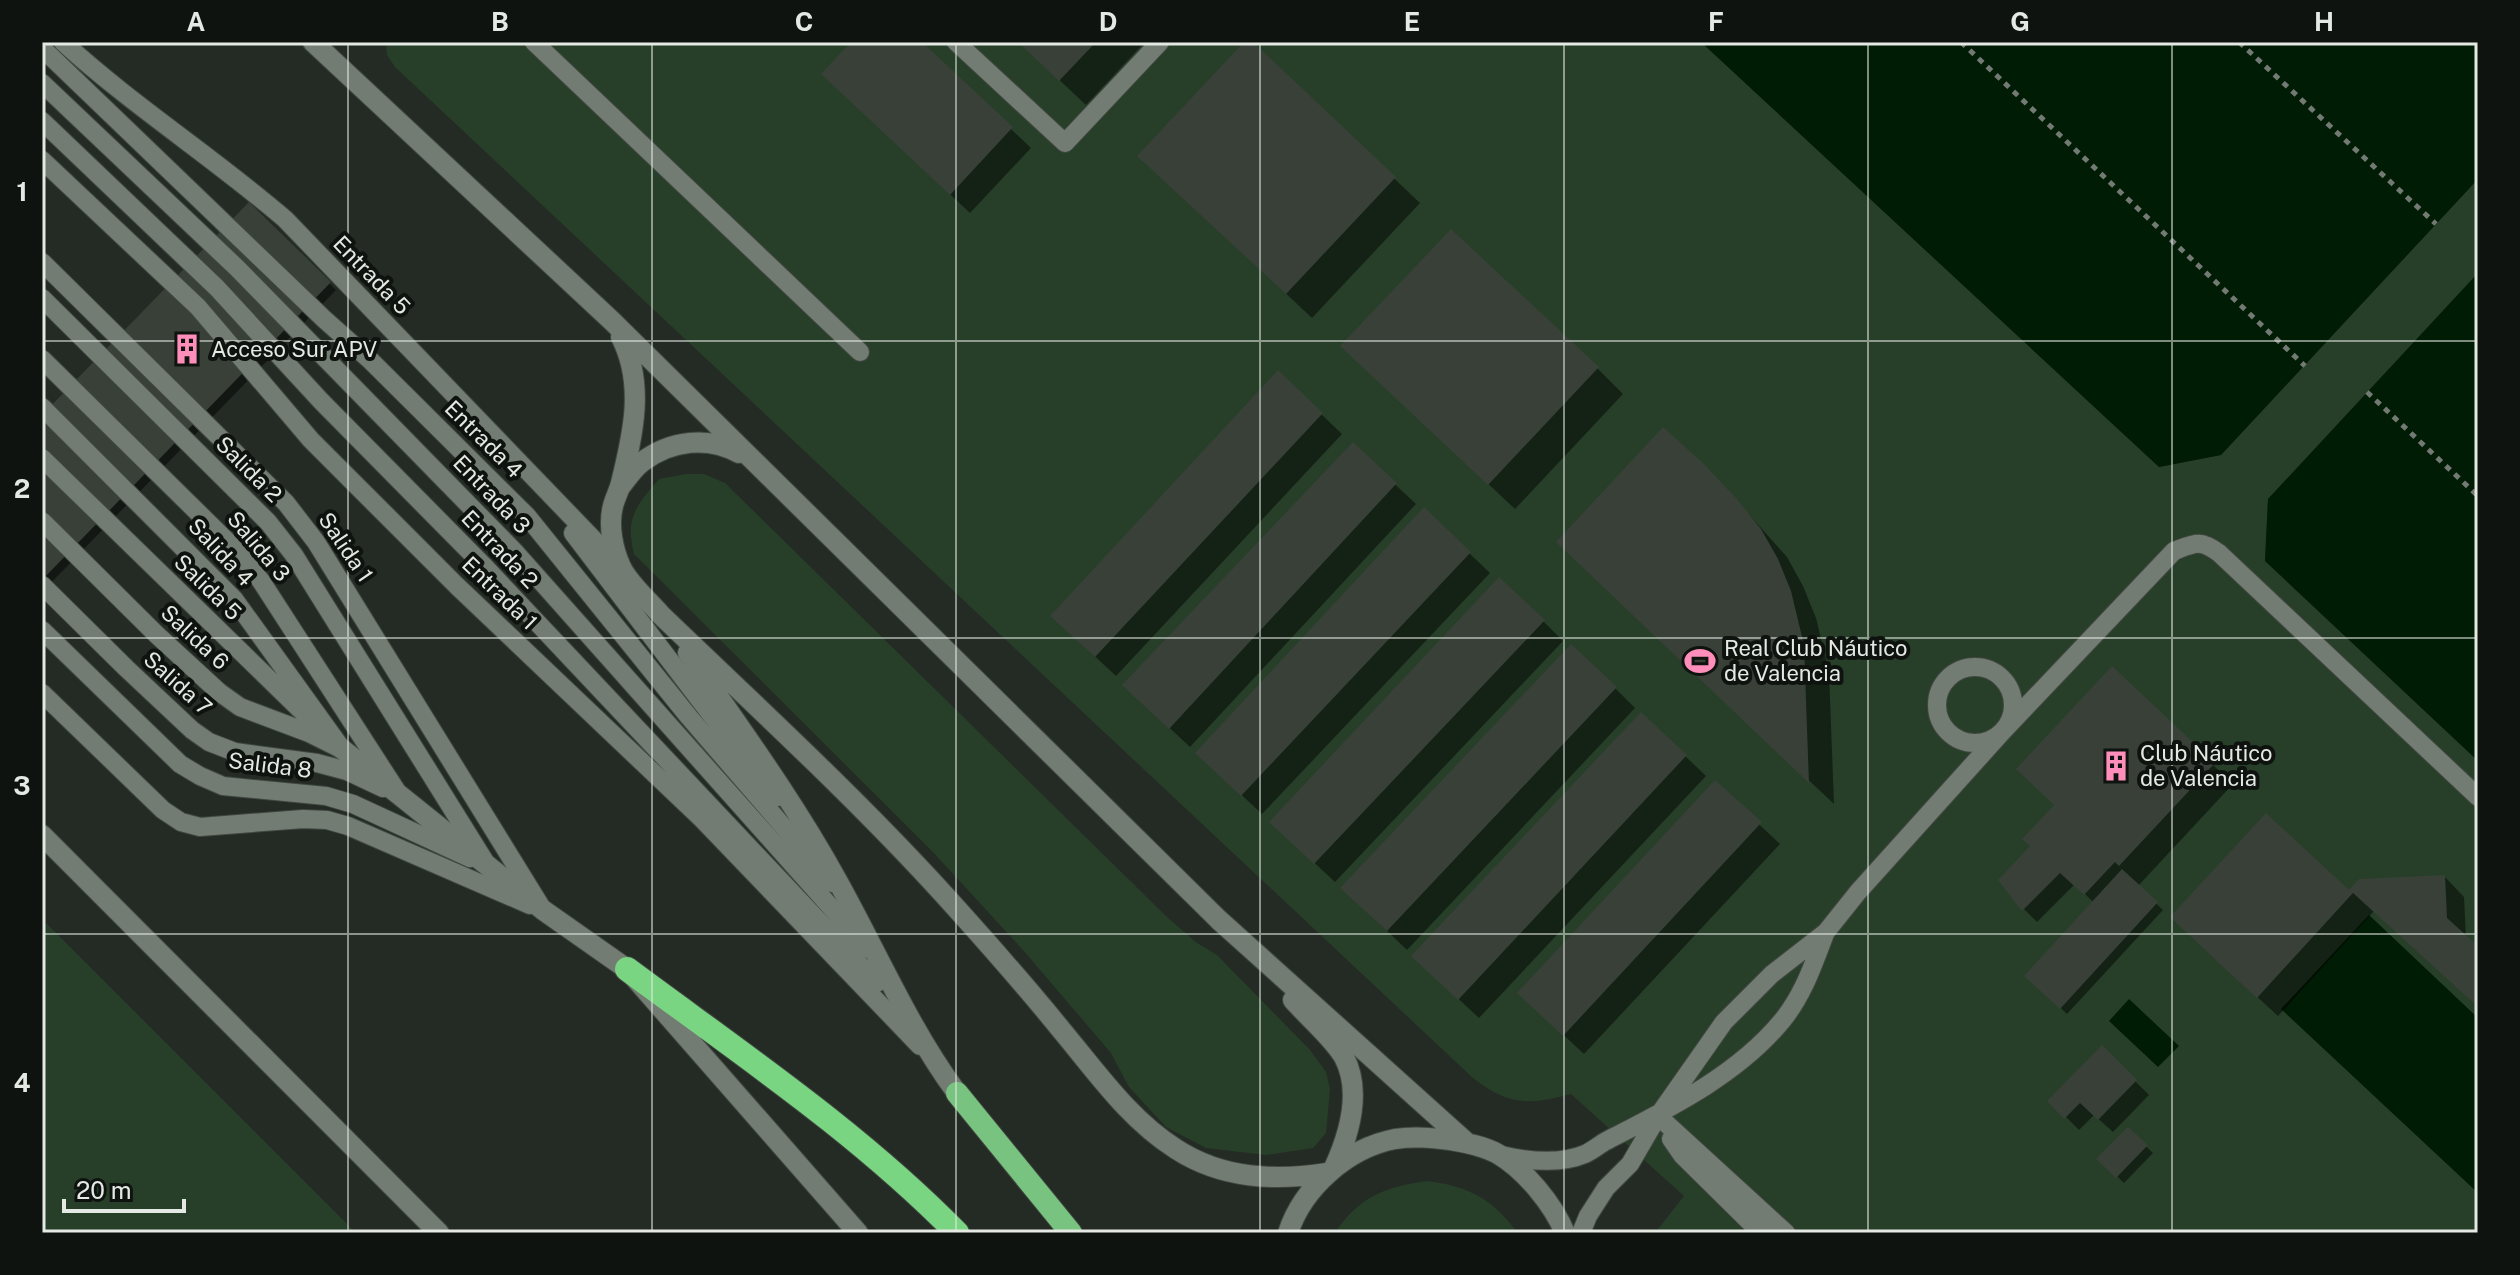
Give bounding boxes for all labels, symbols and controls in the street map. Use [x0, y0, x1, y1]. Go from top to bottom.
text: A [187, 6, 206, 37]
text: B [491, 6, 509, 37]
text: C [795, 6, 813, 37]
text: D [1099, 6, 1117, 37]
text: E [1404, 6, 1420, 37]
text: F [1708, 6, 1724, 37]
text: G [2010, 6, 2030, 37]
text: H [2314, 6, 2334, 37]
text: 1 [16, 176, 28, 207]
street label: Entrada 5 [328, 230, 416, 320]
building icon: Acceso Sur APV [170, 332, 204, 366]
place label: Acceso Sur APV [211, 336, 377, 362]
street label: Entrada 4 [440, 395, 528, 483]
street label: Salida 2 [211, 431, 287, 507]
street label: Entrada 3 [448, 449, 536, 539]
text: 2 [14, 473, 30, 504]
street label: Entrada 2 [457, 505, 543, 593]
street label: Salida 3 [222, 506, 296, 586]
street label: Salida 1 [313, 507, 379, 587]
street label: Salida 4 [183, 513, 259, 591]
street label: Salida 5 [169, 549, 247, 625]
street label: Entrada 1 [457, 551, 543, 635]
street label: Salida 6 [156, 599, 234, 675]
place label: Real Club Náutico de Valencia [1724, 635, 1907, 686]
sports icon: Real Club Náutico de Valencia [1683, 644, 1717, 678]
street label: Salida 7 [139, 646, 217, 720]
place label: Club Náutico de Valencia [2140, 740, 2272, 791]
street label: Salida 8 [227, 747, 313, 783]
building icon: Club Náutico de Valencia [2099, 749, 2133, 783]
text: 3 [13, 770, 31, 801]
text: 4 [13, 1067, 31, 1098]
scale bar [64, 1163, 184, 1213]
text: 20 m [76, 1176, 132, 1204]

